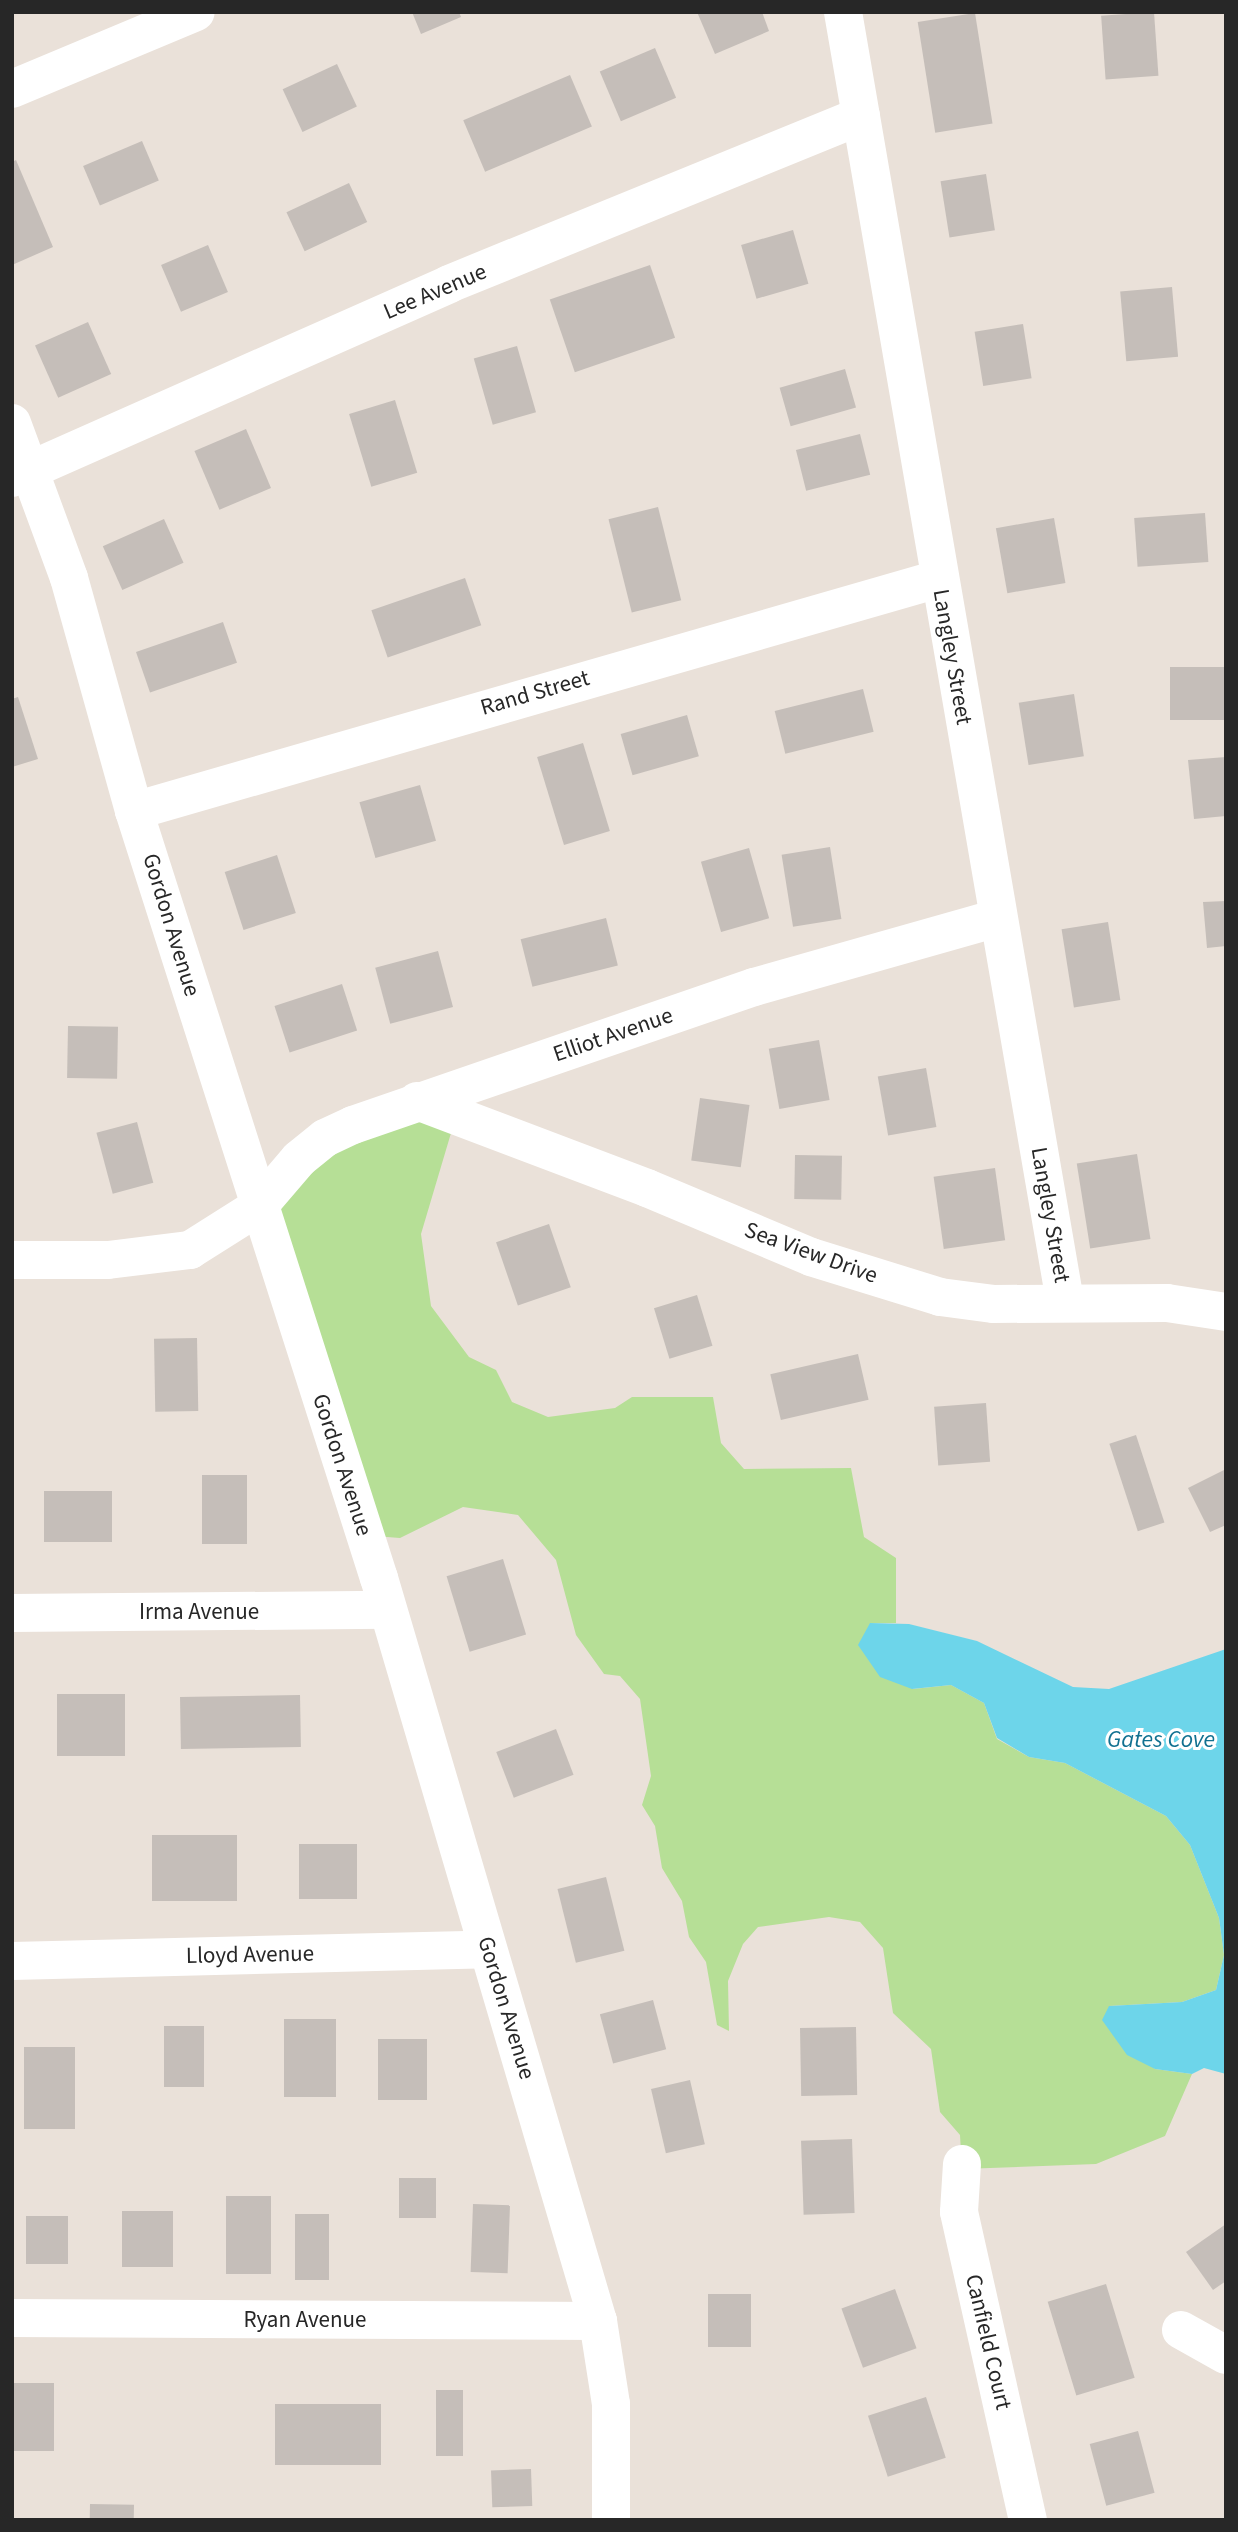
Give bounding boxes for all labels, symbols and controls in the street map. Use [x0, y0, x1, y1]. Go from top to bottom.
street label: Lee Avenue [379, 258, 491, 326]
street label: Langley Street [926, 587, 978, 727]
street label: Rand Street [477, 664, 593, 722]
street label: Gordon Avenue [136, 850, 206, 1000]
street label: Elliot Avenue [549, 1002, 677, 1068]
street label: Langley Street [1024, 1145, 1076, 1285]
street label: Sea View Drive [741, 1216, 881, 1290]
street label: Gordon Avenue [306, 1390, 378, 1540]
street label: Irma Avenue [139, 1598, 259, 1626]
water label: Gates Cove [1107, 1726, 1215, 1754]
street label: Gordon Avenue [471, 1933, 541, 2083]
street label: Lloyd Avenue [186, 1940, 314, 1970]
street label: Canfield Court [959, 2272, 1017, 2412]
street label: Ryan Avenue [243, 2306, 367, 2334]

